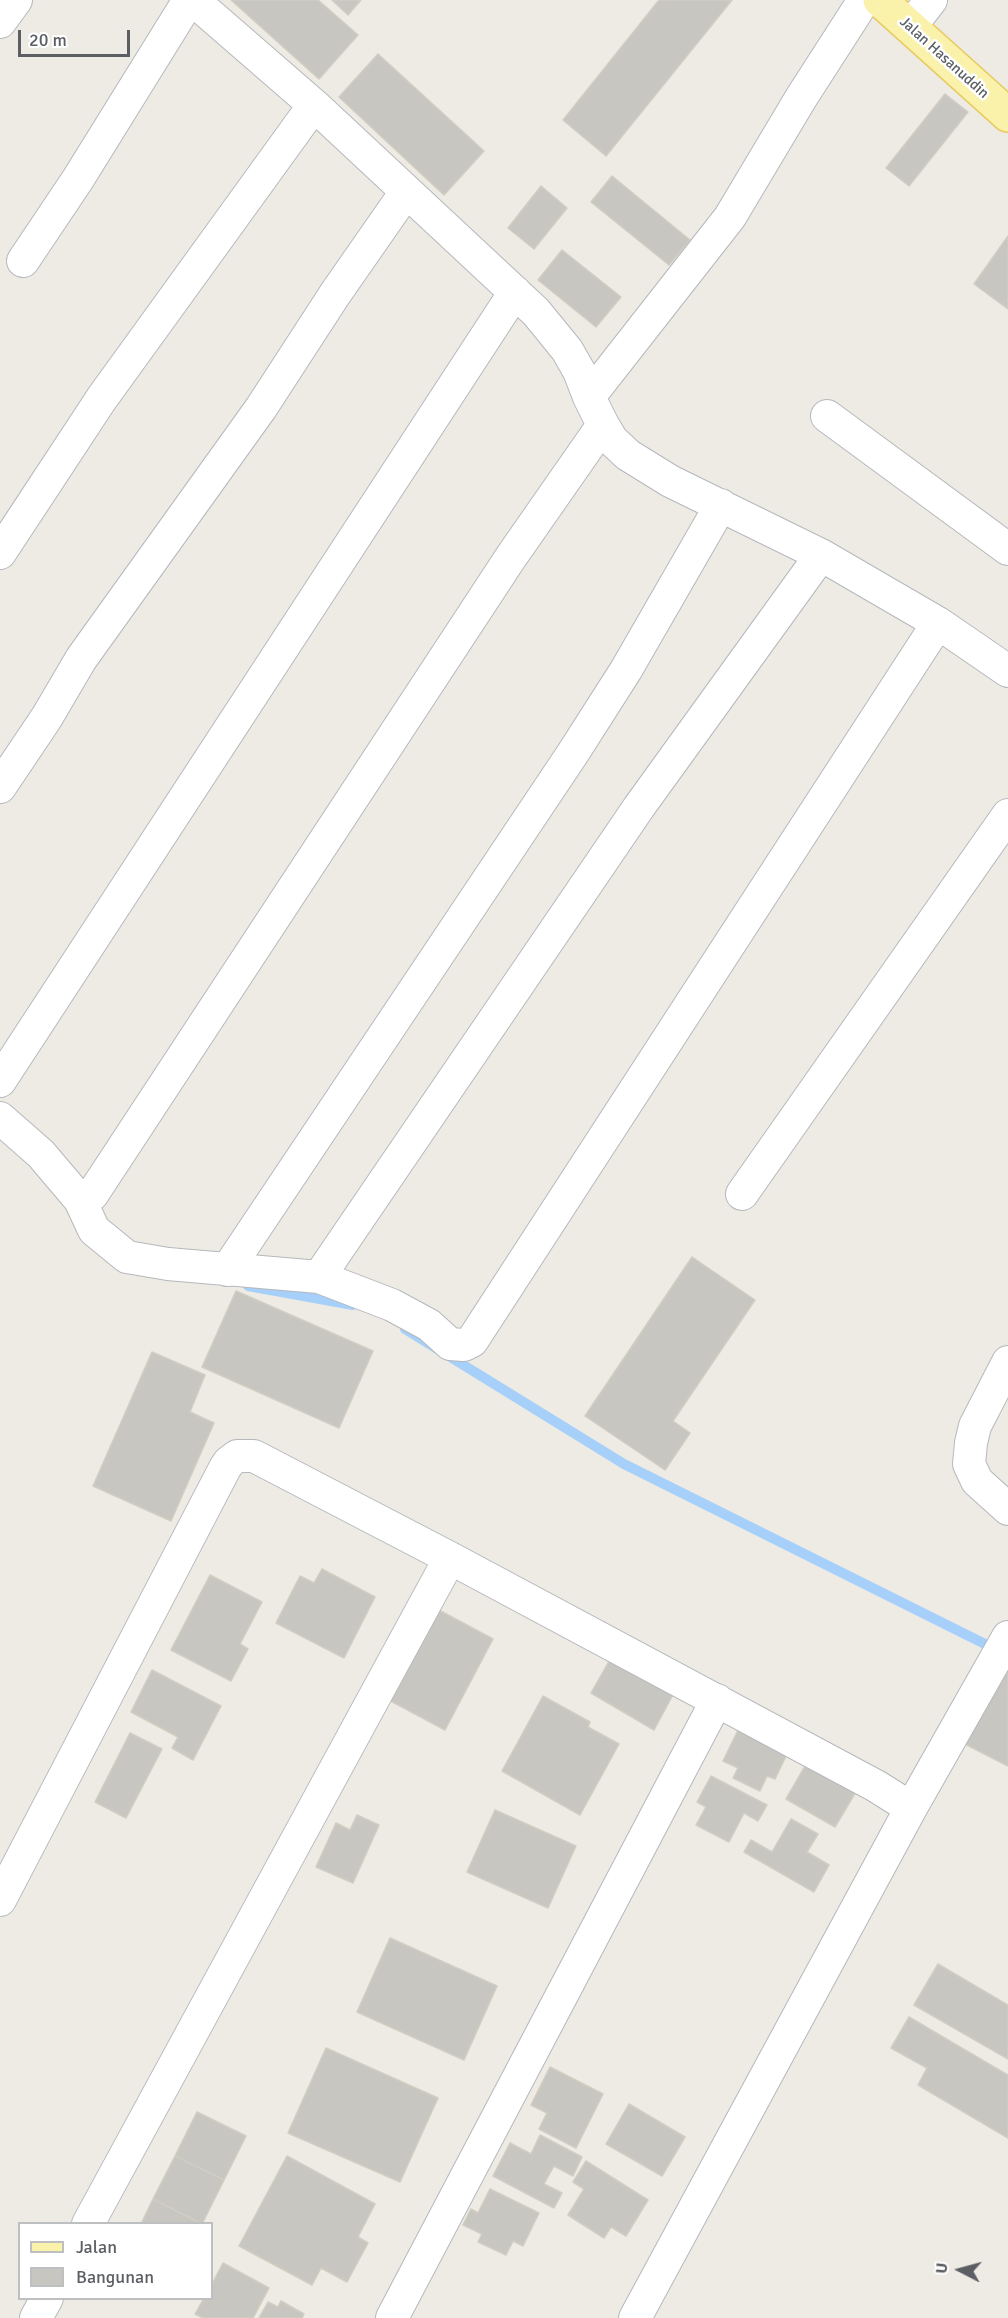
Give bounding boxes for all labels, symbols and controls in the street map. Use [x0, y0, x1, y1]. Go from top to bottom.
street label: Jalan Hasanuddin [896, 13, 992, 103]
scale bar [21, 18, 134, 56]
text: 20 m [29, 29, 67, 51]
legend [18, 2222, 213, 2300]
text: Jalan [76, 2236, 117, 2258]
north arrow [930, 2240, 990, 2300]
text: U [932, 2262, 953, 2275]
text: Bangunan [76, 2266, 154, 2288]

